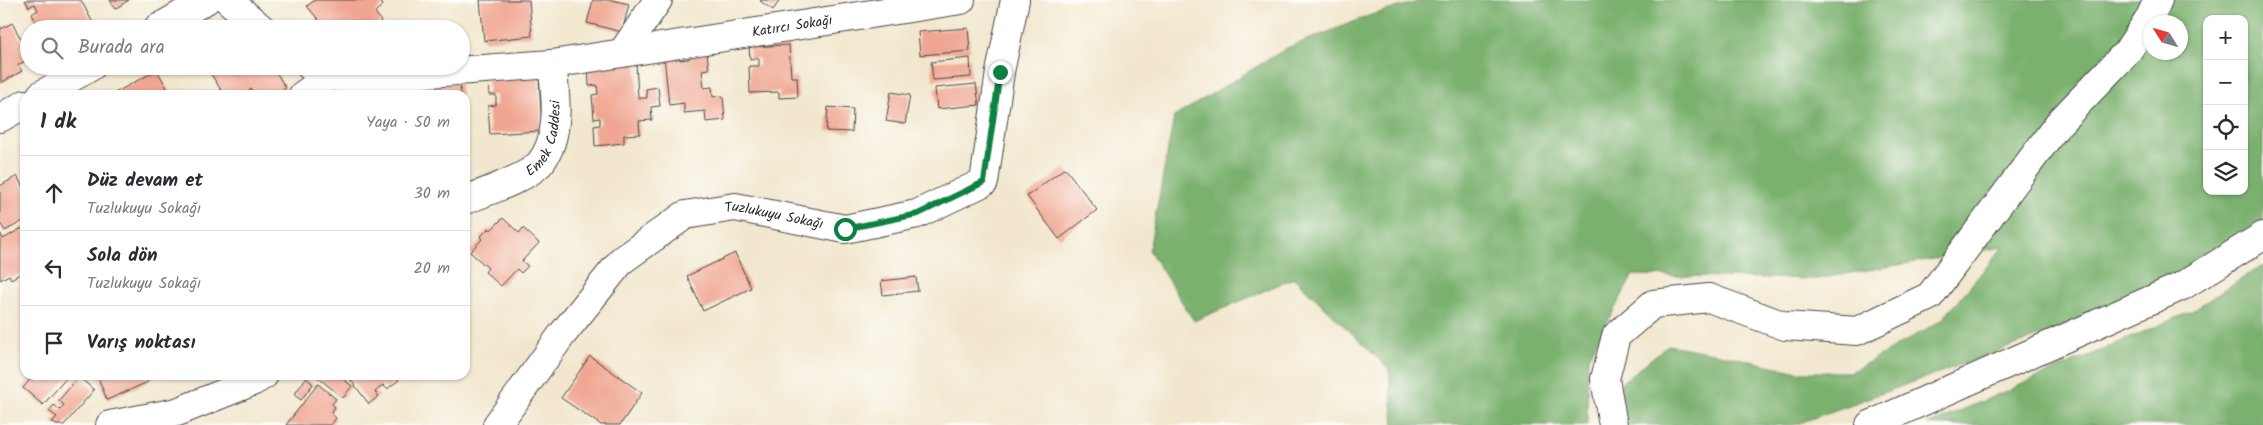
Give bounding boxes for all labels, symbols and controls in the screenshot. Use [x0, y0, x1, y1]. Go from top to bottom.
street label: Katırcı Sokağı [750, 9, 834, 44]
north arrow [2143, 15, 2188, 60]
map controls [2203, 15, 2248, 195]
button: + [2203, 15, 2248, 60]
search box [20, 20, 470, 75]
text: Burada ara [78, 33, 165, 63]
icon: search [38, 34, 66, 62]
button: − [2203, 60, 2248, 105]
route end [989, 61, 1012, 84]
street label: Emek Caddesi [521, 99, 567, 182]
button: locate [2203, 105, 2248, 150]
text: 1 dk [40, 106, 76, 139]
text: Yaya · 50 m [366, 110, 450, 135]
button: layers [2203, 150, 2248, 195]
text: Düz devam et [87, 166, 203, 196]
icon: ahead [40, 179, 68, 207]
text: 30 m [414, 181, 450, 206]
text: Tuzlukuyu Sokağı [87, 196, 201, 221]
street label: Tuzlukuyu Sokağı [723, 196, 826, 235]
route start [834, 218, 857, 241]
text: Sola dön [87, 241, 158, 271]
icon: left [40, 254, 68, 282]
text: 20 m [414, 256, 450, 281]
text: Tuzlukuyu Sokağı [87, 271, 201, 296]
text: Varış noktası [87, 328, 195, 358]
icon: arrive [40, 329, 68, 357]

